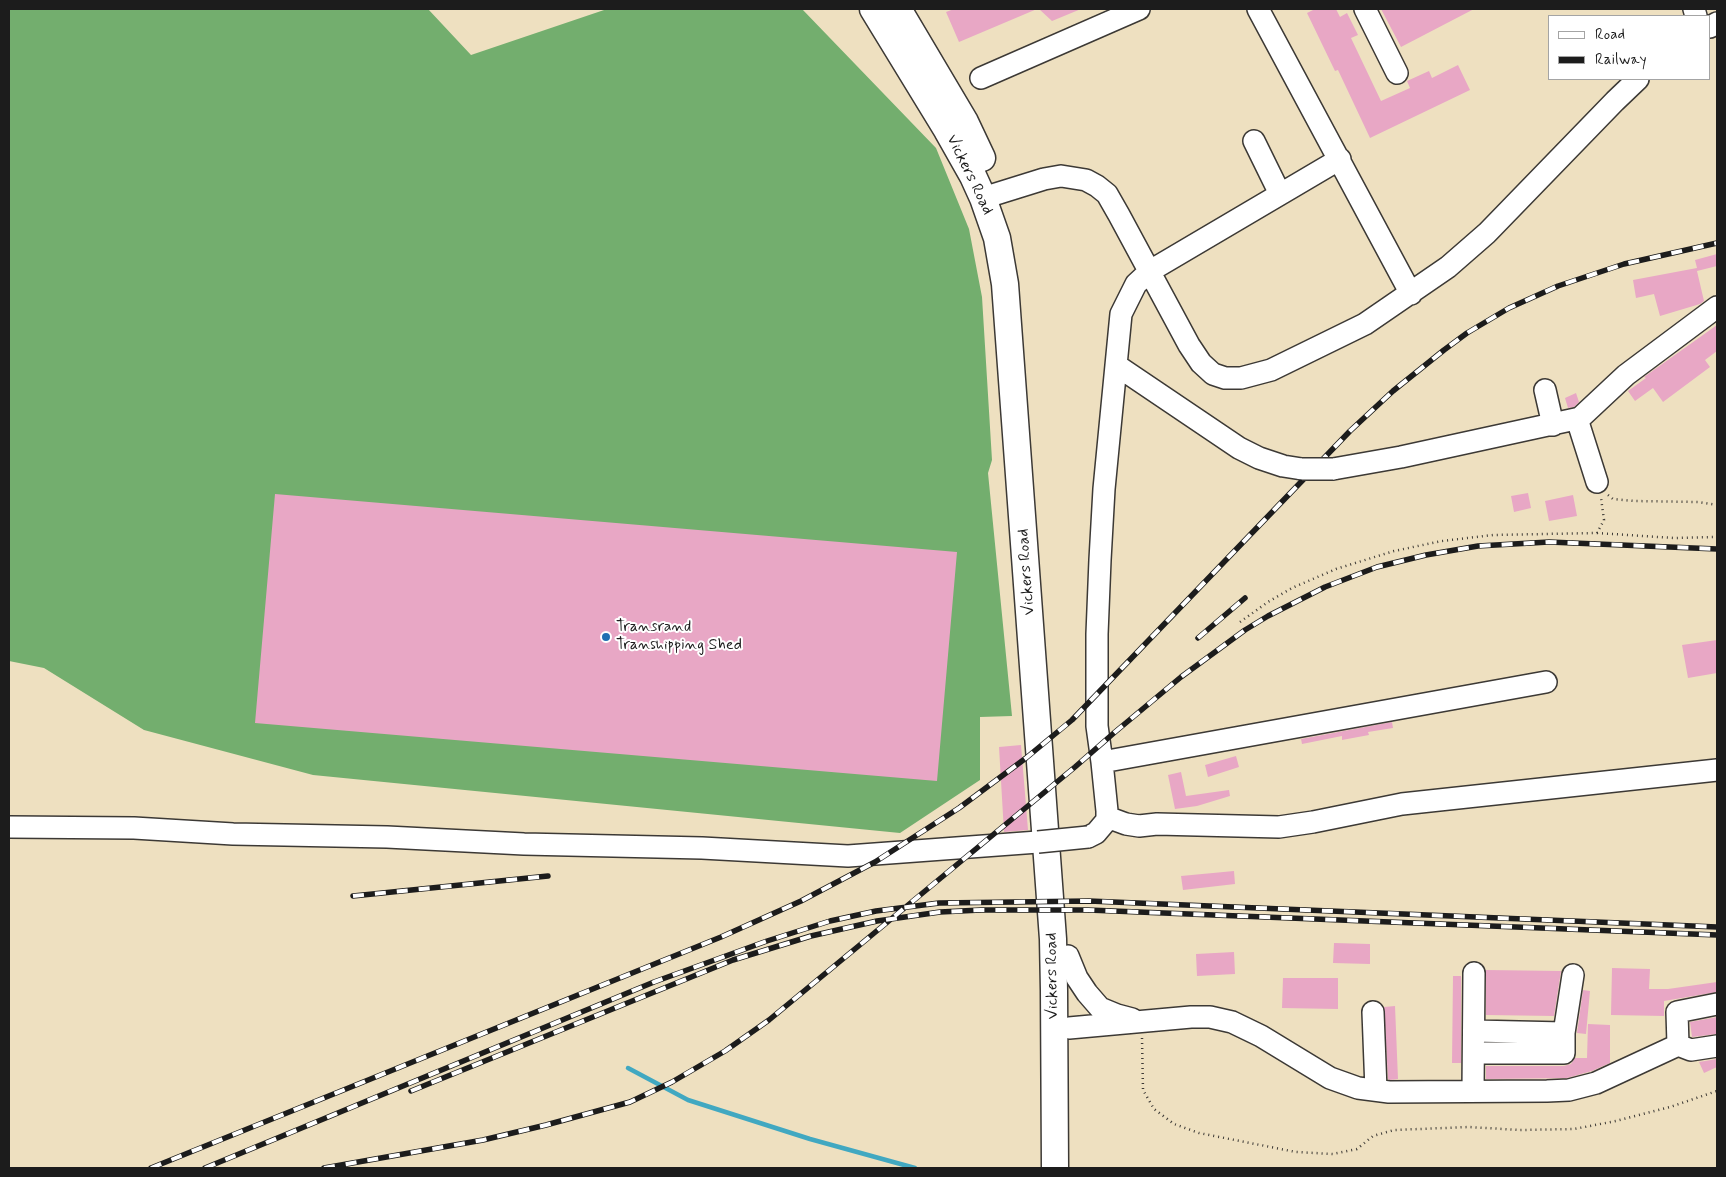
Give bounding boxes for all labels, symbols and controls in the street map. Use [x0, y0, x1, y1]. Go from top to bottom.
legend [1548, 15, 1711, 80]
text: Road [1595, 25, 1625, 45]
text: Railway [1595, 50, 1647, 70]
street label: Vickers Road [941, 132, 997, 218]
street label: Vickers Road [1014, 528, 1040, 616]
place label: Transrand Transhipping Shed [616, 618, 742, 656]
marker: Transrand Transhipping Shed [600, 631, 612, 643]
street label: Vickers Road [1043, 932, 1063, 1020]

